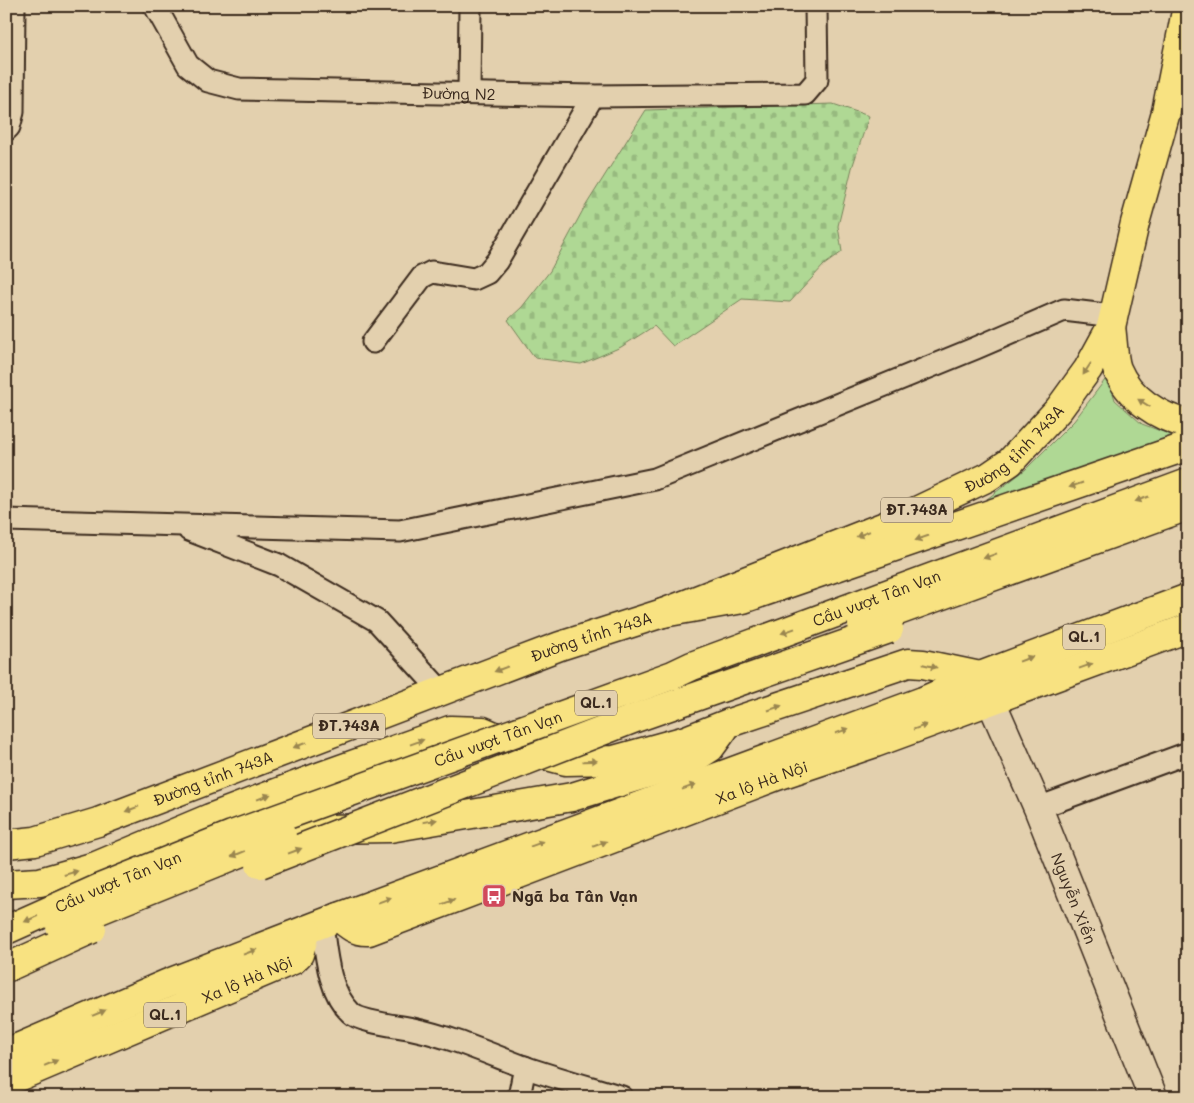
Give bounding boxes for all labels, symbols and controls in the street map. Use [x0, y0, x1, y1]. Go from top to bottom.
street label: Đường N2 [422, 82, 496, 104]
one-way arrow [1082, 363, 1092, 376]
one-way arrow [1138, 399, 1151, 408]
street label: Đường tỉnh 743A [960, 400, 1068, 497]
one-way arrow [1068, 482, 1083, 489]
one-way arrow [1134, 495, 1149, 503]
road number: ĐT.743A [881, 498, 953, 522]
one-way arrow [856, 531, 870, 539]
one-way arrow [914, 534, 929, 542]
one-way arrow [982, 553, 997, 560]
street label: Cầu vượt Tân Vạn [809, 564, 943, 631]
street label: Đường tỉnh 743A [527, 606, 655, 666]
road number: QL.1 [1063, 624, 1105, 650]
one-way arrow [780, 627, 795, 635]
one-way arrow [1019, 655, 1034, 663]
one-way arrow [923, 662, 938, 670]
one-way arrow [1079, 662, 1094, 670]
one-way arrow [494, 665, 508, 673]
road number: QL.1 [575, 690, 617, 716]
one-way arrow [768, 703, 783, 711]
street label: Cầu vượt Tân Vạn [431, 705, 565, 771]
road number: ĐT.743A [313, 714, 385, 738]
one-way arrow [913, 723, 928, 730]
one-way arrow [835, 727, 850, 735]
one-way arrow [410, 738, 425, 745]
one-way arrow [292, 741, 307, 749]
street label: Đường tỉnh 743A [150, 745, 276, 810]
street label: Xa lộ Hà Nội [712, 755, 810, 808]
one-way arrow [582, 756, 598, 764]
one-way arrow [682, 783, 697, 790]
one-way arrow [257, 793, 272, 800]
one-way arrow [125, 805, 139, 813]
one-way arrow [422, 817, 438, 825]
one-way arrow [593, 839, 607, 847]
one-way arrow [530, 840, 545, 848]
street label: Cầu vượt Tân Vạn [51, 846, 184, 917]
one-way arrow [287, 847, 302, 854]
street label: Nguyễn Xiển [1047, 849, 1102, 947]
one-way arrow [231, 850, 245, 858]
one-way arrow [64, 869, 79, 877]
bus stop icon: Ngã ba Tân Vạn [481, 883, 507, 909]
place label: Ngã ba Tân Vạn [512, 885, 638, 906]
one-way arrow [377, 896, 392, 903]
one-way arrow [441, 897, 455, 905]
one-way arrow [24, 915, 38, 923]
one-way arrow [242, 948, 257, 955]
street label: Xa lộ Hà Nội [198, 950, 296, 1008]
road number: QL.1 [144, 1002, 186, 1028]
one-way arrow [92, 1008, 106, 1016]
one-way arrow [44, 1058, 58, 1066]

